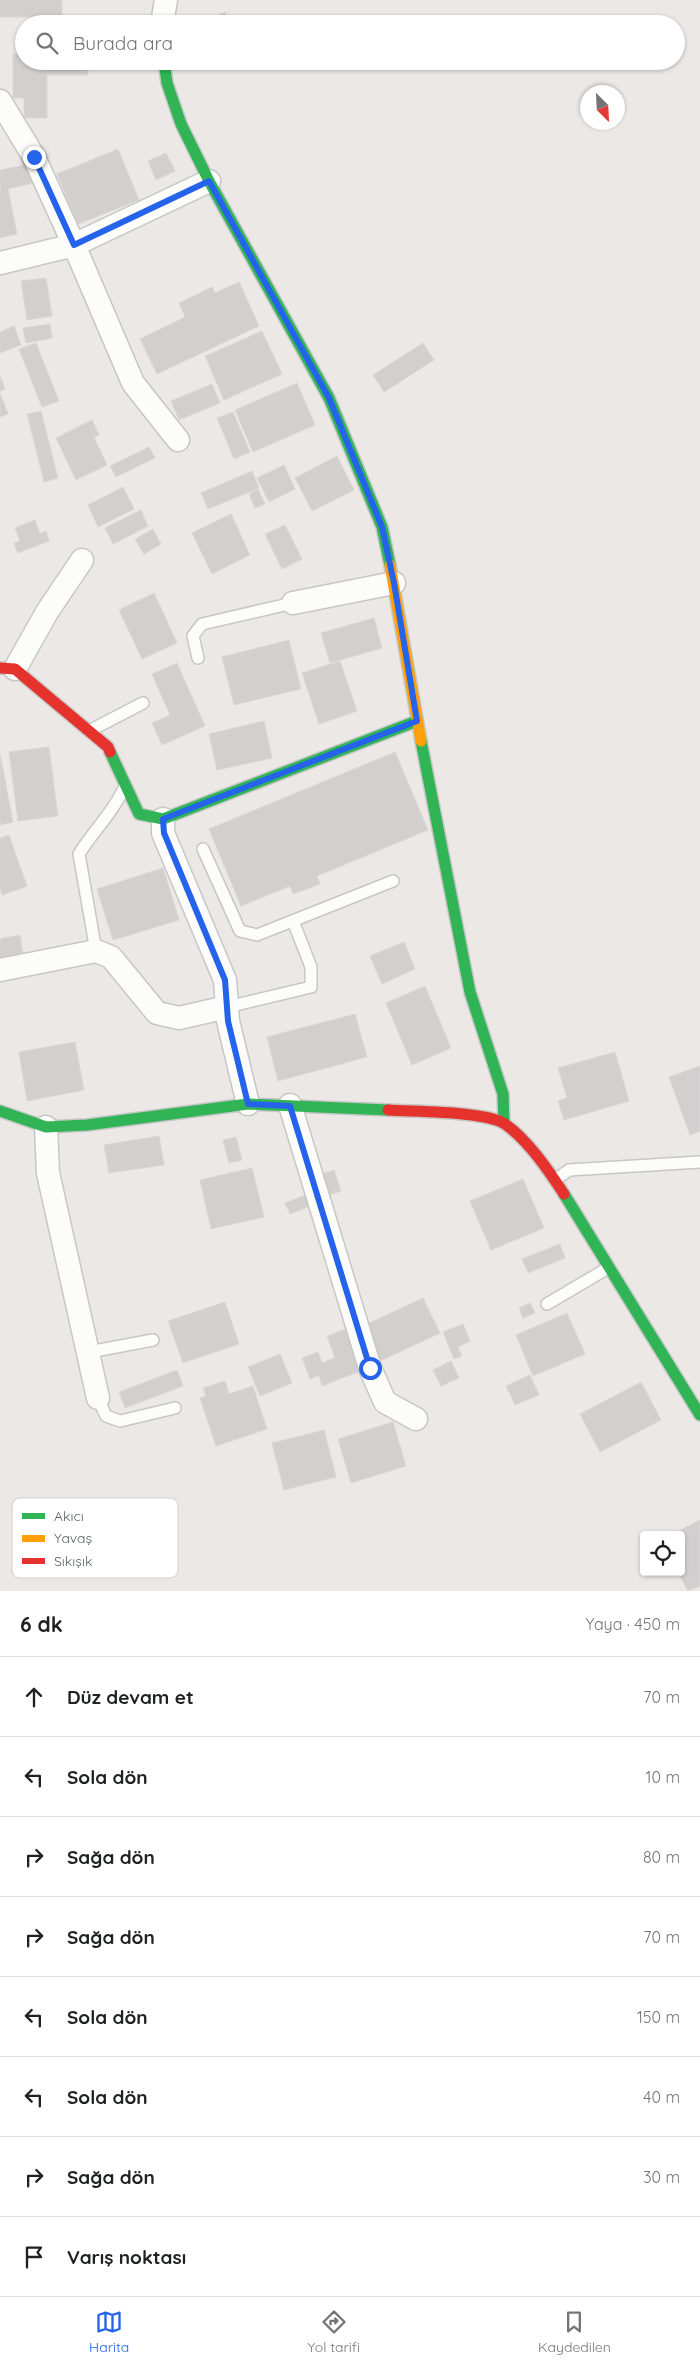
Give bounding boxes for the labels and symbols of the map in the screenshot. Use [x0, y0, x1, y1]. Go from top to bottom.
north arrow [580, 85, 625, 130]
route end [23, 146, 46, 169]
route start [359, 1357, 382, 1380]
legend [12, 1498, 178, 1578]
text: Akıcı [54, 1507, 84, 1525]
text: Yavaş [54, 1529, 92, 1547]
text: Sıkışık [54, 1552, 92, 1570]

